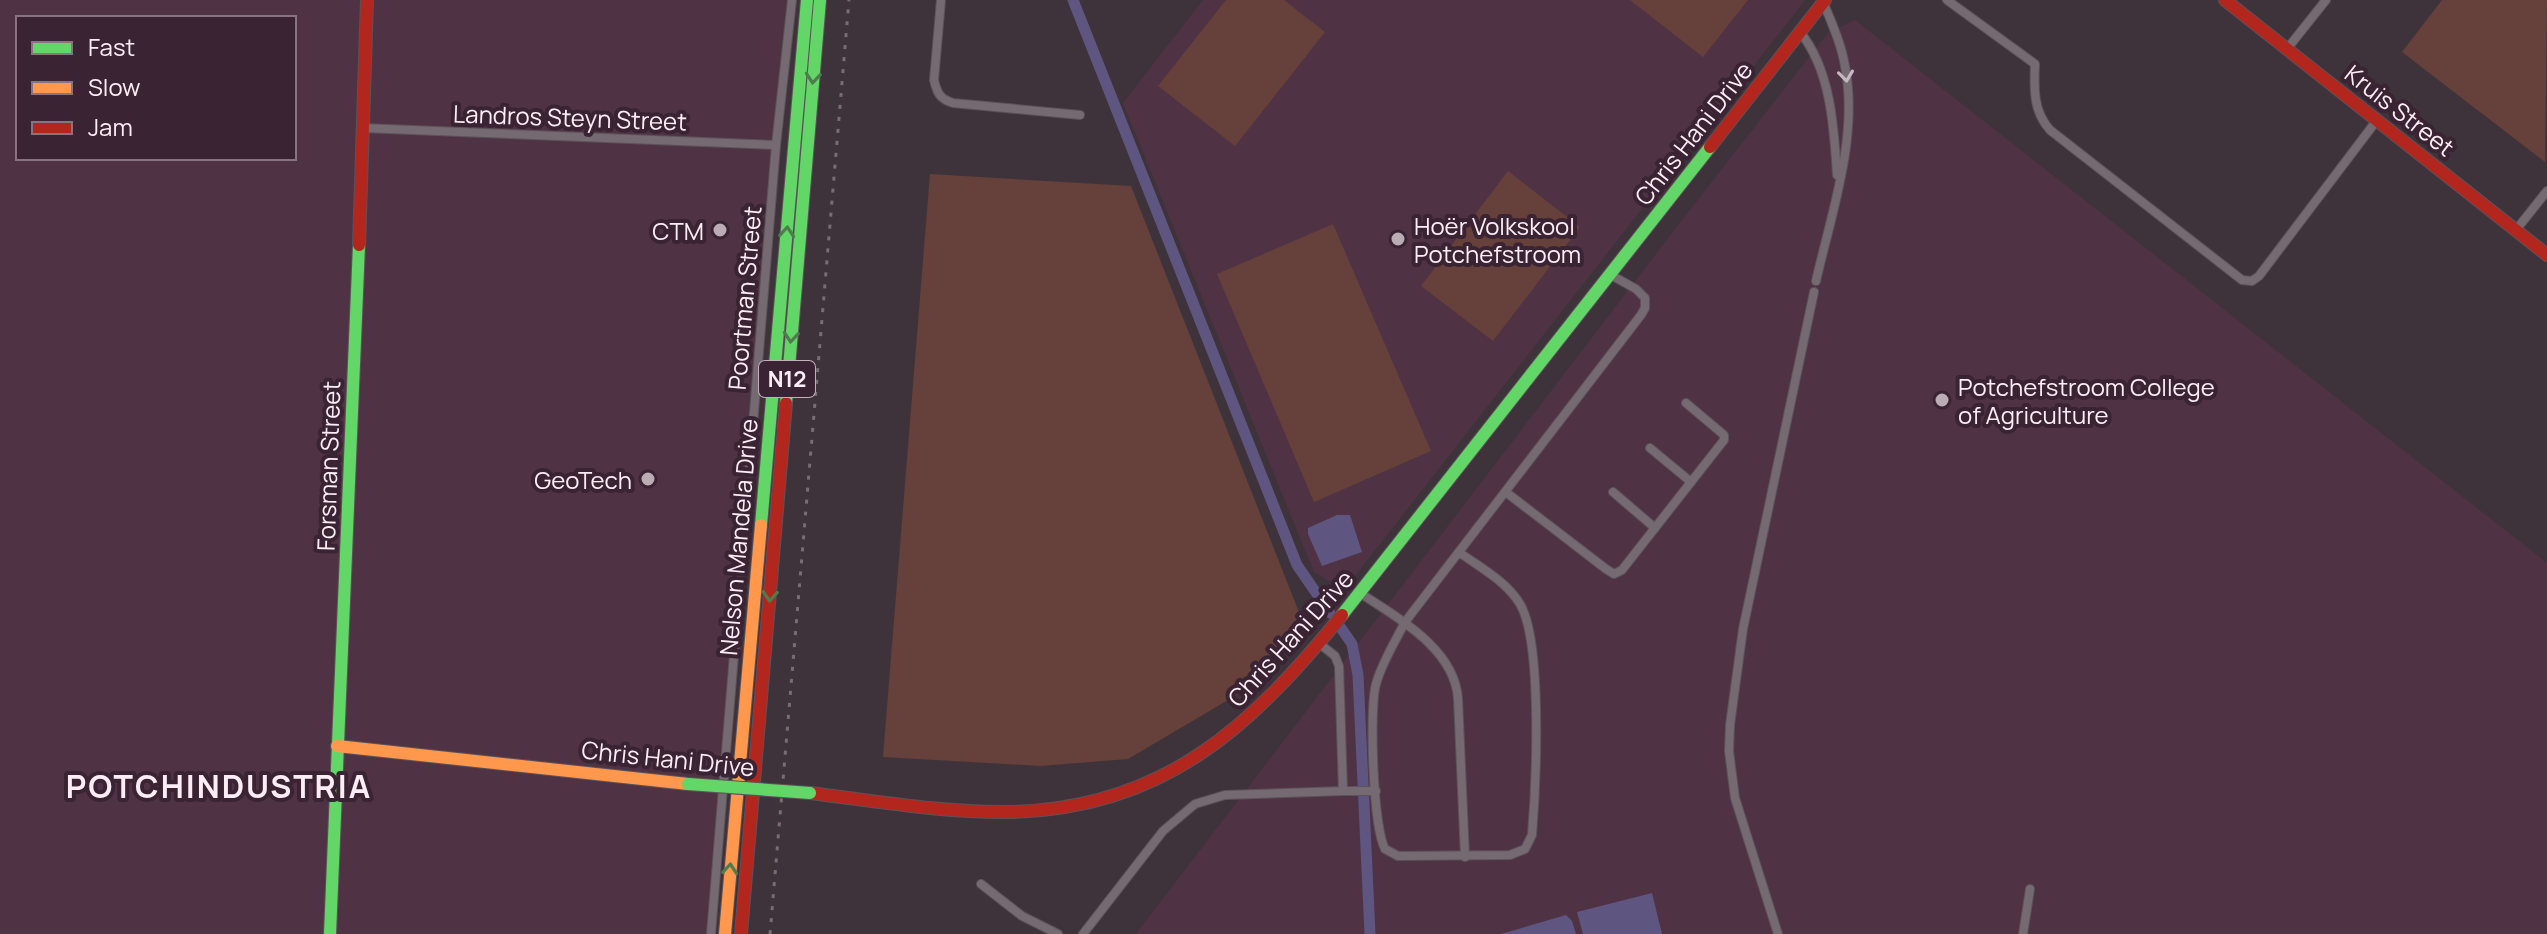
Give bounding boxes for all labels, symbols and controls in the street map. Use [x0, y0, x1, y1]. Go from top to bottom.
legend [16, 16, 296, 160]
text: Fast [88, 30, 135, 63]
street label: Chris Hani Drive [1627, 54, 1759, 212]
street label: Kruis Street [2338, 57, 2462, 163]
text: Slow [88, 70, 141, 103]
one-way arrow [1838, 70, 1855, 83]
one-way arrow [805, 72, 822, 85]
street label: Landros Steyn Street [453, 96, 687, 138]
text: Jam [88, 110, 133, 143]
street label: Poortman Street [720, 205, 768, 391]
place label: Hoër Volkskool Potchefstroom [1414, 209, 1581, 270]
place label: CTM [652, 214, 704, 247]
marker: CTM [711, 221, 729, 239]
one-way arrow [779, 225, 796, 238]
marker: Hoër Volkskool Potchefstroom [1389, 230, 1407, 248]
one-way arrow [782, 331, 799, 344]
road number: N12 [759, 361, 815, 397]
place label: Potchefstroom College of Agriculture [1958, 370, 2215, 431]
street label: Forsman Street [309, 381, 347, 551]
marker: Potchefstroom College of Agriculture [1933, 391, 1951, 409]
street label: Nelson Mandela Drive [711, 417, 765, 657]
place label: GeoTech [534, 463, 632, 496]
marker: GeoTech [639, 470, 657, 488]
street label: Chris Hani Drive [1220, 562, 1360, 714]
one-way arrow [762, 590, 779, 603]
street label: Chris Hani Drive [580, 733, 756, 783]
district label: POTCHINDUSTRIA [66, 764, 372, 808]
one-way arrow [721, 862, 738, 875]

